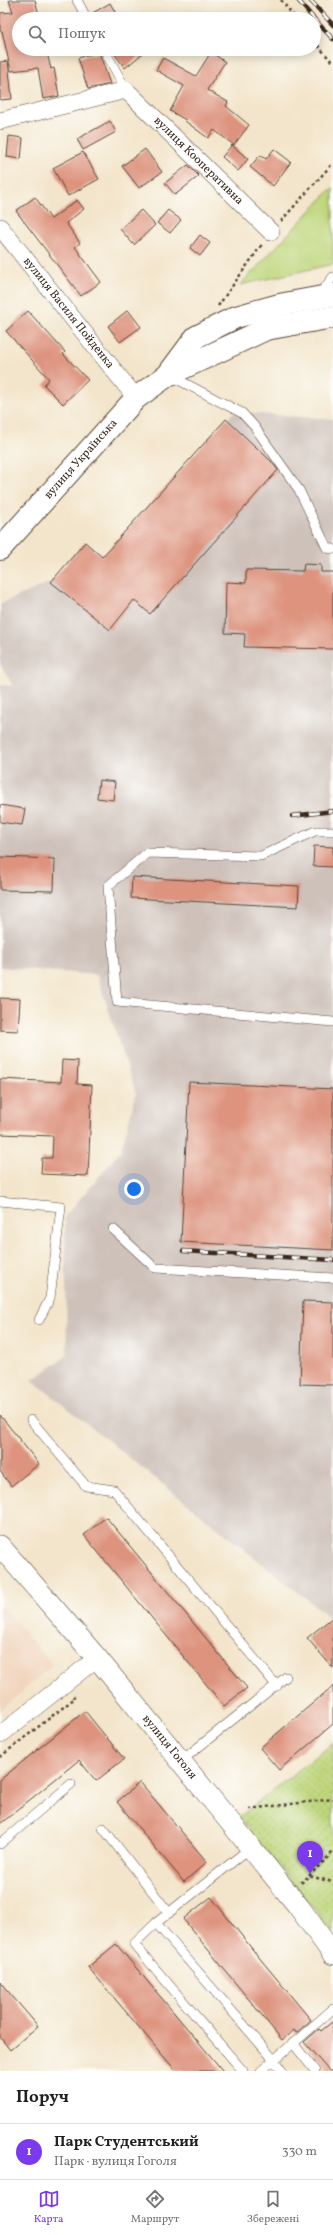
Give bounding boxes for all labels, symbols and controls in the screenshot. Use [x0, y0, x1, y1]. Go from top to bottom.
search box [12, 12, 321, 56]
icon: search [26, 23, 48, 45]
text: Пошук [58, 24, 106, 45]
street label: вулиця Кооперативна [150, 113, 247, 209]
street label: вулиця Василя Пойденка [19, 254, 118, 372]
street label: вулиця Українська [41, 416, 121, 503]
your location [124, 1179, 144, 1199]
street label: вулиця Гоголя [138, 1712, 200, 1783]
pin: 1 [297, 1841, 323, 1874]
text: Поруч [16, 2086, 69, 2109]
text: Парк Студентський [54, 2132, 199, 2153]
text: 1 [26, 2143, 32, 2161]
text: 330 m [282, 2143, 317, 2161]
text: Парк · вулиця Гоголя [54, 2153, 177, 2171]
tab: Карта [34, 2188, 64, 2227]
tab: Маршрут [131, 2188, 179, 2227]
tab: Збережені [247, 2188, 299, 2227]

